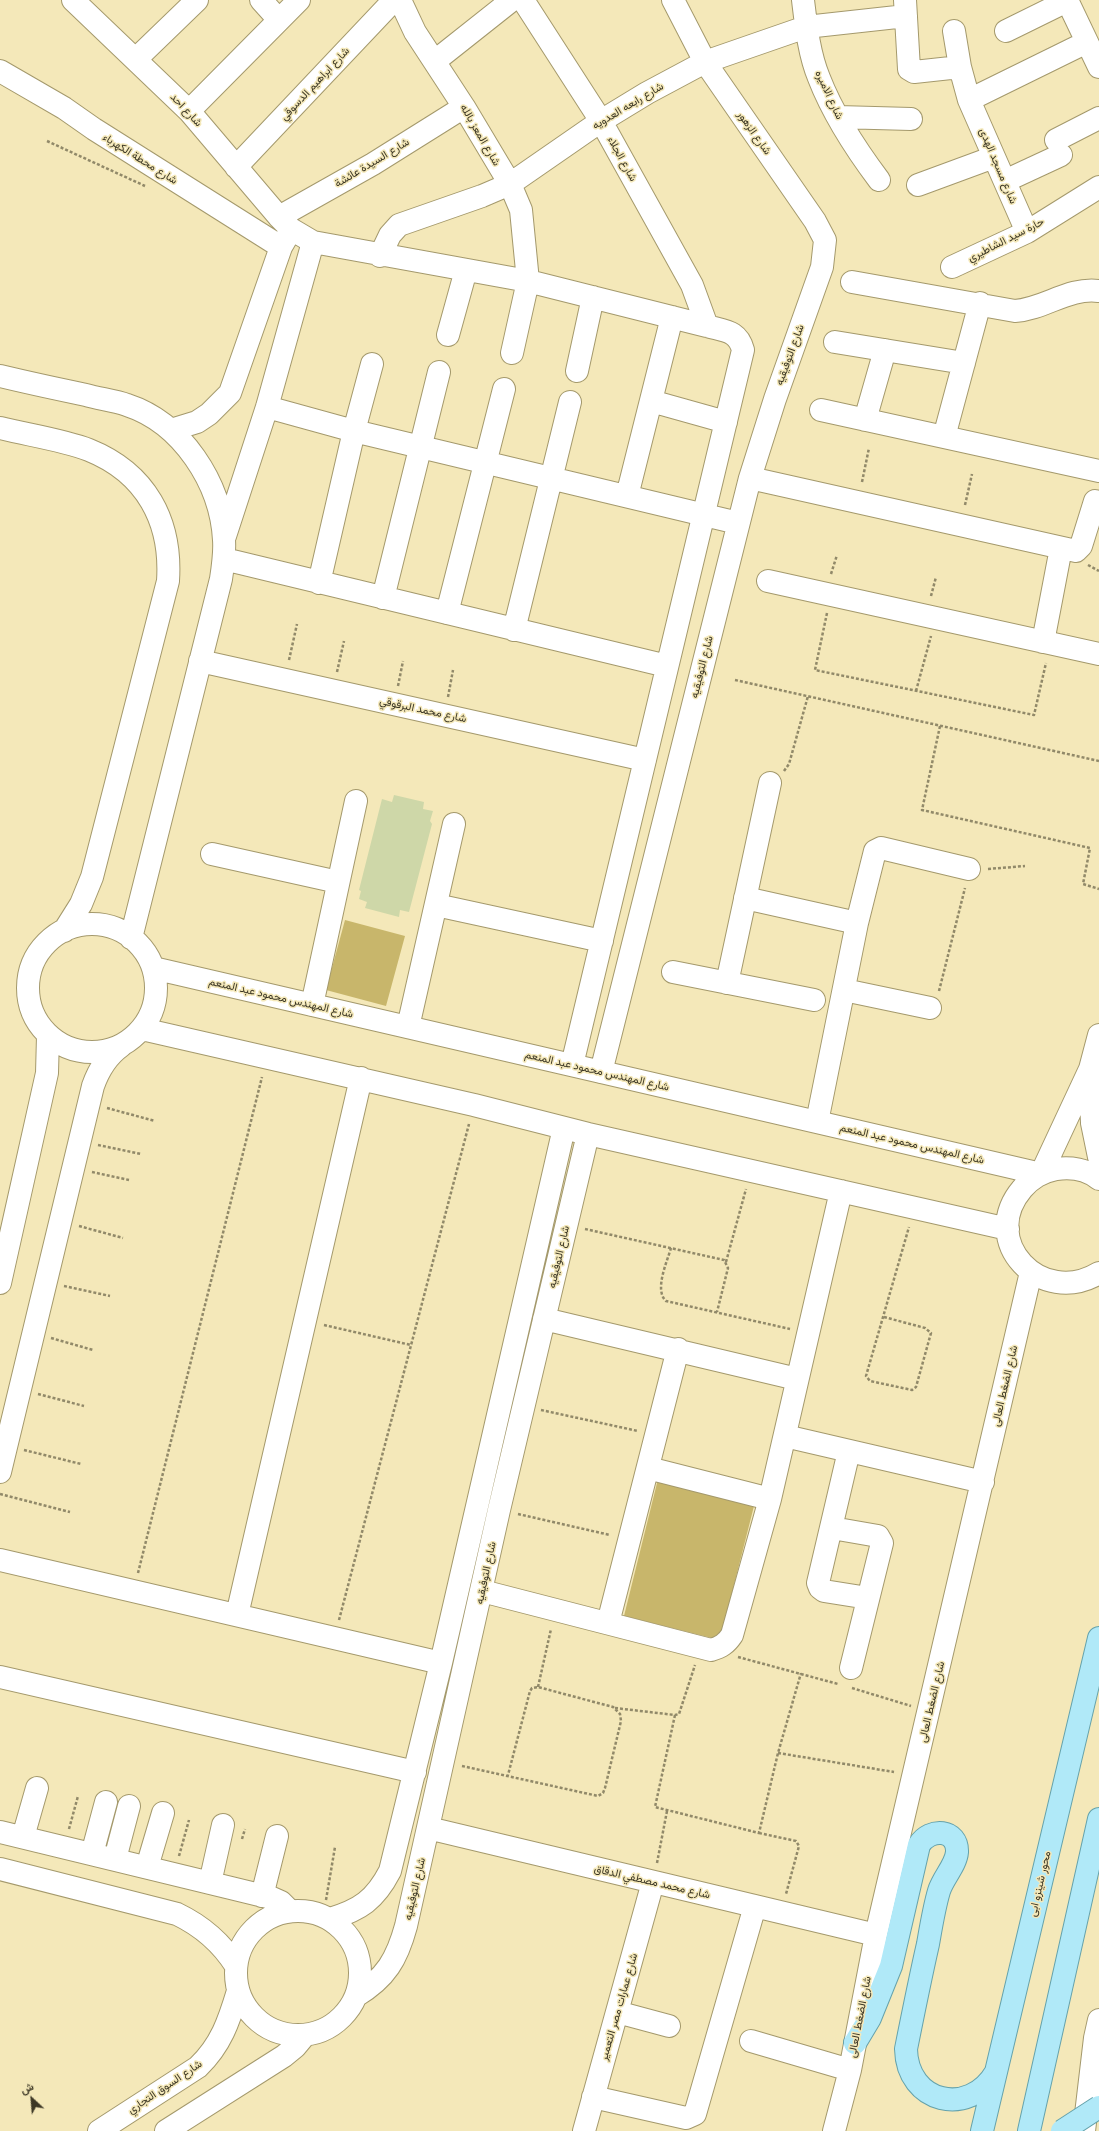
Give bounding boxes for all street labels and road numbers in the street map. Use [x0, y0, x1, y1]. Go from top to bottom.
street label: شارع ابراهيم الدسوقي [278, 45, 352, 123]
street label: شارع الاميره [812, 68, 846, 122]
street label: شارع رابعه العدويه [590, 80, 666, 132]
street label: شارع احد [167, 91, 205, 129]
street label: شارع المعز بالله [457, 102, 503, 168]
street label: شارع الزهور [734, 109, 774, 157]
street label: شارع مسجد الهدى [976, 126, 1020, 206]
street label: شارع محطة الكهرباء [100, 131, 180, 187]
street label: شارع الجلاء [604, 134, 640, 184]
street label: شارع السيدة عائشة [332, 136, 412, 190]
street label: حارة سيد الشاطيري [966, 215, 1046, 265]
street label: شارع التوفيقيه [773, 323, 807, 387]
street label: شارع التوفيقيه [688, 634, 716, 700]
street label: شارع محمد البرقوقي [378, 694, 468, 726]
street label: شارع المهندس محمود عبد المنعم [207, 975, 355, 1021]
street label: شارع المهندس محمود عبد المنعم [523, 1048, 671, 1094]
street label: شارع المهندس محمود عبد المنعم [838, 1121, 986, 1167]
street label: شارع التوفيقيه [545, 1224, 573, 1290]
street label: شارع الضغط العالى [989, 1344, 1021, 1428]
street label: شارع التوفيقيه [473, 1540, 499, 1606]
street label: شارع الضغط العالى [916, 1660, 948, 1744]
street label: محور شينزو ابى [1026, 1850, 1054, 1918]
street label: شارع التوفيقيه [401, 1856, 429, 1922]
street label: شارع محمد مصطفي الدقاق [593, 1862, 711, 1902]
street label: شارع عمارات مصر التعمير [597, 1952, 641, 2062]
street label: شارع الضغط العالى [846, 1975, 874, 2059]
street label: شارع السوق التجاري [125, 2057, 205, 2117]

